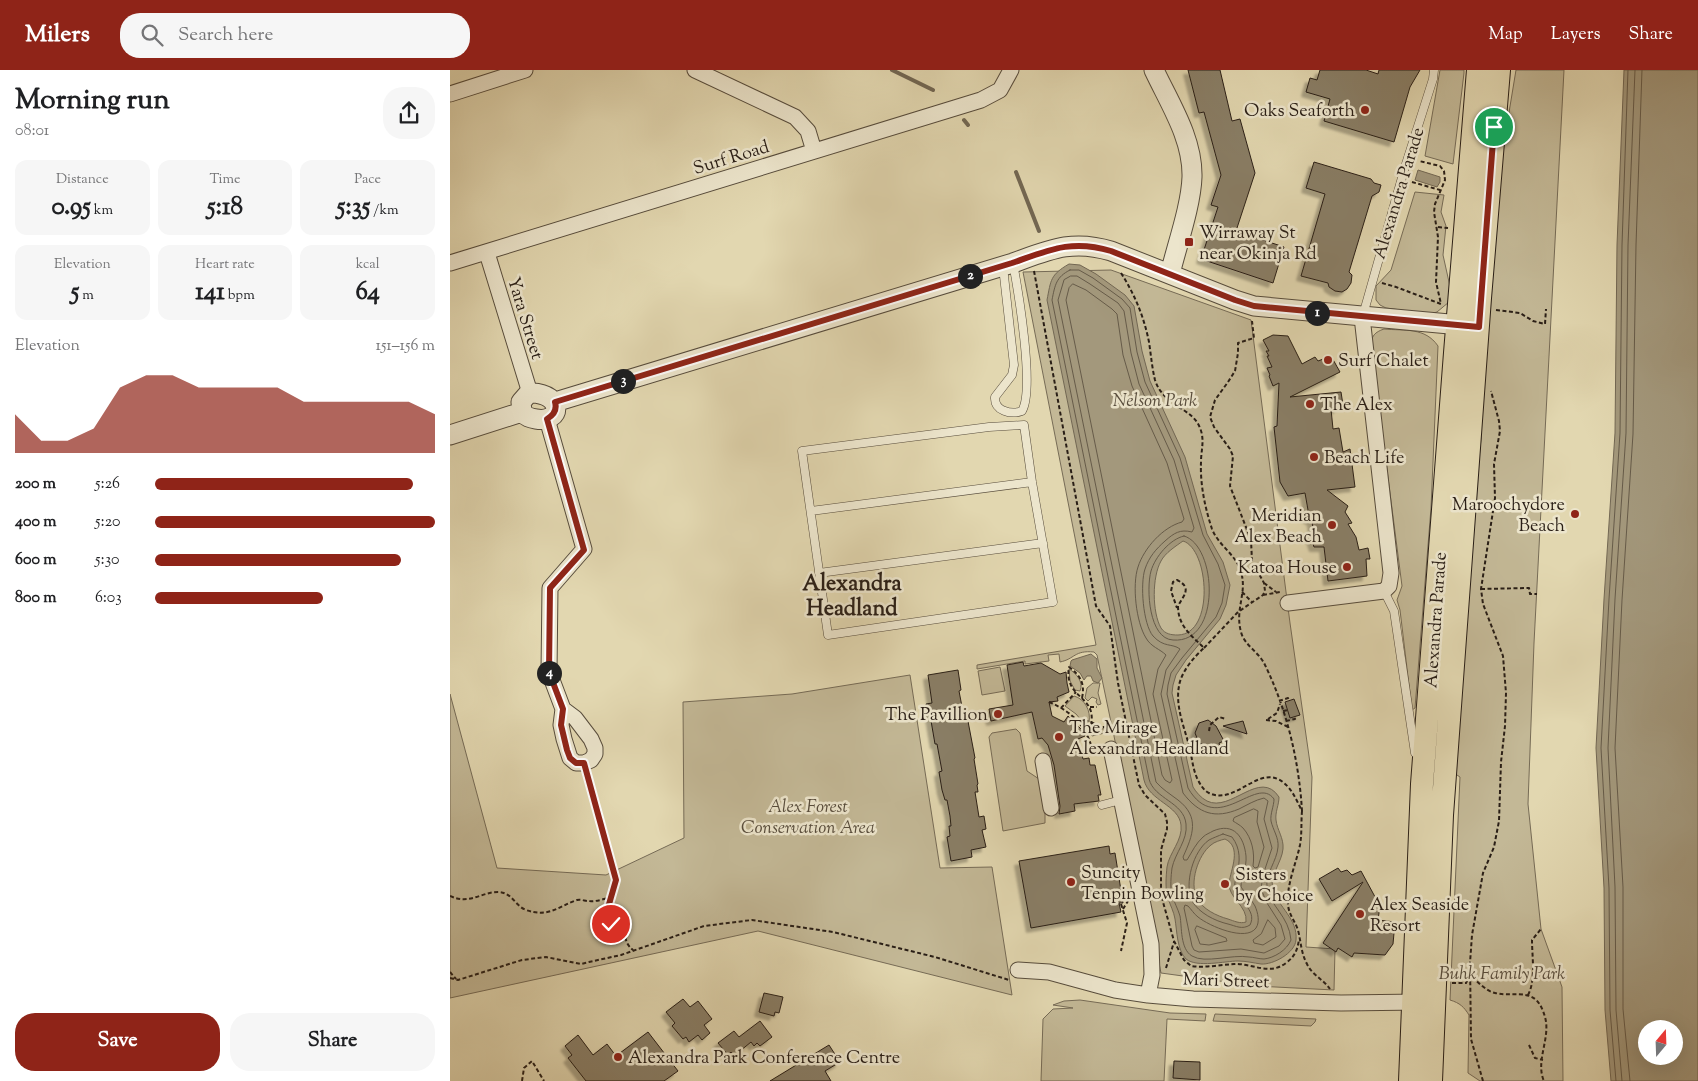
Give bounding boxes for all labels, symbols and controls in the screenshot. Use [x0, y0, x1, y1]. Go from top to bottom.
search box [120, 13, 470, 58]
text: Milers [25, 18, 90, 52]
icon: search [138, 21, 166, 49]
text: Search here [178, 22, 273, 49]
text: Map [1488, 22, 1523, 48]
text: Layers [1551, 22, 1601, 48]
text: Share [1629, 22, 1673, 48]
text: Morning run [15, 81, 170, 121]
button: share [383, 87, 435, 139]
place label: Oaks Seaforth [1244, 99, 1355, 125]
marker: Oaks Seaforth [1359, 104, 1371, 116]
pin [1473, 106, 1515, 148]
icon: arrive [1480, 113, 1508, 141]
text: 08:01 [15, 120, 49, 143]
street label: Alexandra Parade [1368, 125, 1432, 263]
street label: Surf Road [690, 135, 773, 183]
text: Distance [56, 170, 109, 190]
text: Time [209, 170, 241, 190]
text: Pace [354, 170, 381, 190]
text: 0.95 [52, 190, 91, 226]
text: 5:18 [207, 190, 243, 226]
text: 5:35 [337, 190, 370, 226]
text: km [91, 201, 113, 221]
text: /km [370, 201, 399, 221]
place label: Wirraway St near Okinja Rd [1199, 221, 1317, 268]
marker: Wirraway St near Okinja Rd [1183, 236, 1195, 248]
text: Elevation [54, 255, 111, 275]
text: Heart rate [195, 255, 255, 275]
text: kcal [356, 255, 380, 275]
pin: 2 [958, 264, 982, 288]
text: 2 [967, 266, 974, 286]
street label: Yara Street [499, 274, 549, 363]
text: 5 [71, 275, 79, 311]
text: 141 [195, 275, 225, 311]
text: 64 [355, 275, 380, 311]
text: m [79, 286, 94, 306]
text: bpm [225, 286, 255, 306]
pin: 1 [1304, 300, 1330, 326]
text: 1 [1315, 303, 1320, 323]
text: Elevation [15, 335, 80, 358]
text: 151–156 m [375, 335, 435, 358]
place label: Surf Chalet [1338, 349, 1429, 375]
marker: Surf Chalet [1322, 354, 1334, 366]
pin: 3 [610, 368, 636, 394]
text: 3 [621, 371, 626, 391]
park label: Nelson Park [1113, 389, 1197, 415]
place label: The Alex [1320, 393, 1393, 419]
marker: The Alex [1304, 398, 1316, 410]
place label: Beach Life [1324, 446, 1404, 472]
marker: Beach Life [1308, 451, 1320, 463]
text: 200 m [15, 473, 56, 496]
text: 5:26 [95, 473, 120, 496]
place label: Maroochydore Beach [1452, 493, 1565, 540]
place label: Meridian Alex Beach [1234, 504, 1322, 551]
marker: Maroochydore Beach [1569, 508, 1581, 520]
text: 400 m [15, 511, 57, 534]
text: 5:20 [95, 511, 121, 534]
marker: Meridian Alex Beach [1326, 519, 1338, 531]
text: 600 m [15, 549, 57, 572]
text: 5:30 [95, 549, 119, 572]
street label: Alexandra Parade [1419, 551, 1455, 689]
place label: Katoa House [1238, 556, 1337, 582]
marker: Katoa House [1341, 561, 1353, 573]
district label: Alexandra Headland [802, 569, 903, 626]
text: 800 m [15, 587, 57, 610]
text: 6:03 [95, 587, 122, 610]
pin: 4 [536, 660, 562, 686]
text: 4 [546, 663, 553, 683]
place label: The Pavillion [885, 703, 988, 729]
marker: The Pavillion [992, 708, 1004, 720]
place label: The Mirage Alexandra Headland [1069, 716, 1229, 763]
marker: The Mirage Alexandra Headland [1053, 731, 1065, 743]
park label: Alex Forest Conservation Area [741, 795, 875, 842]
place label: Suncity Tenpin Bowling [1081, 861, 1204, 908]
place label: Sisters by Choice [1235, 863, 1313, 910]
marker: Suncity Tenpin Bowling [1065, 876, 1077, 888]
marker: Sisters by Choice [1219, 878, 1231, 890]
place label: Alex Seaside Resort [1370, 893, 1469, 940]
pin [590, 903, 632, 945]
marker: Alex Seaside Resort [1354, 908, 1366, 920]
icon: check [597, 910, 625, 938]
park label: Buhk Family Park [1439, 962, 1565, 988]
street label: Mari Street [1182, 967, 1270, 997]
button: Save [15, 1013, 220, 1071]
button: Share [230, 1013, 435, 1071]
north arrow [1638, 1020, 1682, 1065]
map controls [1638, 1020, 1683, 1065]
place label: Alexandra Park Conference Centre [628, 1046, 900, 1072]
marker: Alexandra Park Conference Centre [612, 1051, 624, 1063]

